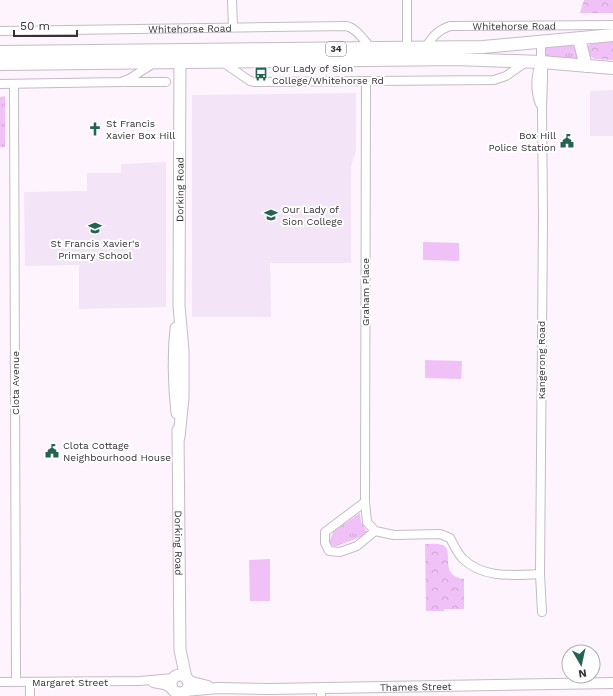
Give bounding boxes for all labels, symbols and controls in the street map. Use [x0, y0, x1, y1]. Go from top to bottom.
scale bar [14, 12, 77, 38]
text: 50 m [20, 19, 50, 33]
street label: Whitehorse Road [473, 20, 556, 32]
street label: Whitehorse Road [148, 23, 232, 35]
road number: 34 [326, 42, 346, 56]
place label: Our Lady of Sion College/Whitehorse Rd [272, 63, 384, 86]
bus stop icon: Our Lady of Sion College/Whitehorse Rd [253, 66, 269, 82]
place label: St Francis Xavier Box Hill [106, 118, 175, 141]
church icon: St Francis Xavier Box Hill [87, 121, 103, 137]
place label: Box Hill Police Station [488, 130, 556, 153]
public building icon: Box Hill Police Station [559, 133, 575, 149]
street label: Dorking Road [174, 157, 186, 222]
place label: Our Lady of Sion College [282, 204, 343, 227]
school or university icon: Our Lady of Sion College [263, 207, 279, 223]
school or university icon: St Francis Xavier's Primary School [87, 220, 103, 236]
place label: St Francis Xavier's Primary School [51, 238, 139, 261]
street label: Graham Place [360, 258, 371, 326]
street label: Kangerong Road [536, 321, 547, 399]
street label: Clota Avenue [10, 351, 21, 415]
place label: Clota Cottage Neighbourhood House [63, 440, 171, 463]
public building icon: Clota Cottage Neighbourhood House [44, 443, 60, 459]
street label: Dorking Road [173, 510, 184, 576]
north arrow [561, 644, 601, 684]
text: N [577, 666, 588, 680]
street label: Margaret Street [32, 677, 109, 688]
street label: Thames Street [380, 681, 453, 693]

